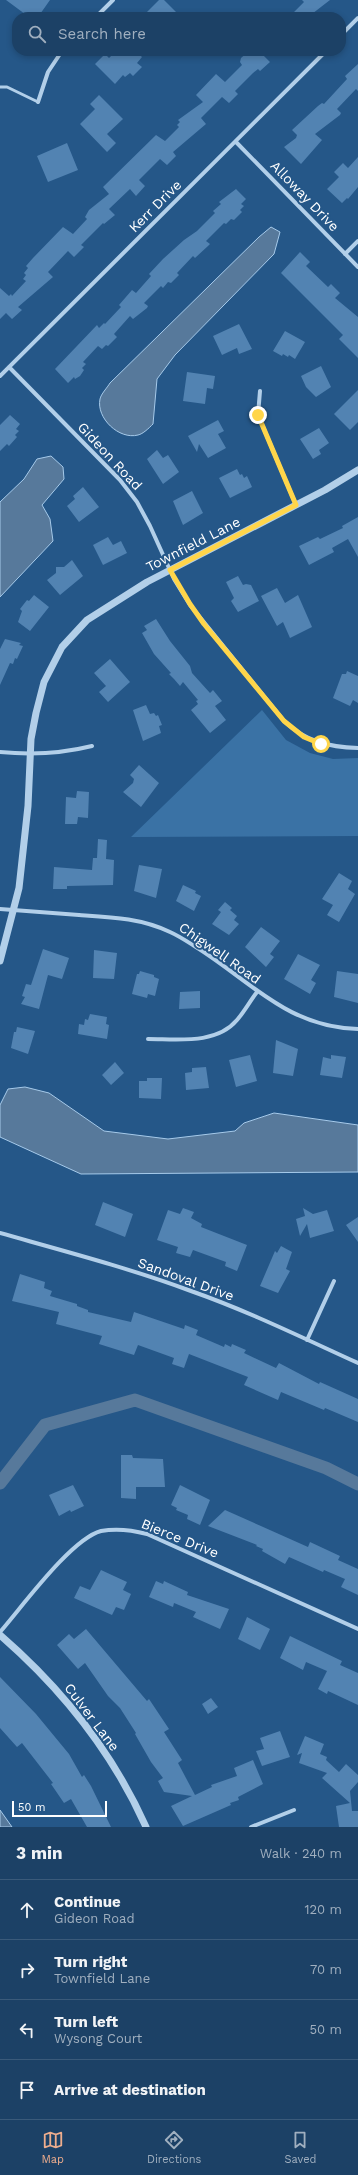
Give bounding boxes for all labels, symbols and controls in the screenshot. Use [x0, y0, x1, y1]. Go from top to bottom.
search box [12, 12, 346, 56]
icon: search [26, 23, 48, 45]
text: Search here [58, 25, 146, 43]
street label: Alloway Drive [267, 158, 343, 234]
street label: Kerr Drive [126, 177, 184, 235]
route end [249, 406, 267, 424]
street label: Gideon Road [75, 419, 145, 493]
street label: Townfield Lane [143, 513, 243, 575]
route start [312, 735, 330, 753]
street label: Chigwell Road [176, 919, 264, 987]
street label: Sandoval Drive [136, 1254, 236, 1304]
street label: Bierce Drive [139, 1515, 221, 1561]
street label: Culver Lane [61, 1680, 123, 1754]
scale bar [12, 1799, 107, 1818]
text: 50 m [18, 1801, 45, 1814]
text: 3 min [16, 1843, 62, 1863]
text: Walk · 240 m [260, 1846, 342, 1861]
text: Continue [54, 1893, 121, 1911]
icon: ahead [16, 1899, 38, 1921]
text: 120 m [304, 1902, 342, 1917]
text: Gideon Road [54, 1911, 135, 1926]
text: Turn right [54, 1953, 127, 1971]
icon: right [16, 1959, 38, 1981]
text: 70 m [310, 1962, 342, 1977]
text: Townfield Lane [54, 1971, 150, 1986]
text: Turn left [54, 2013, 118, 2031]
icon: left [16, 2019, 38, 2041]
text: 50 m [310, 2022, 342, 2037]
text: Wysong Court [54, 2031, 142, 2046]
icon: arrive [16, 2079, 38, 2101]
text: Arrive at destination [54, 2081, 206, 2099]
tab: Map [42, 2129, 64, 2166]
tab: Directions [147, 2129, 201, 2166]
tab: Saved [284, 2129, 316, 2166]

